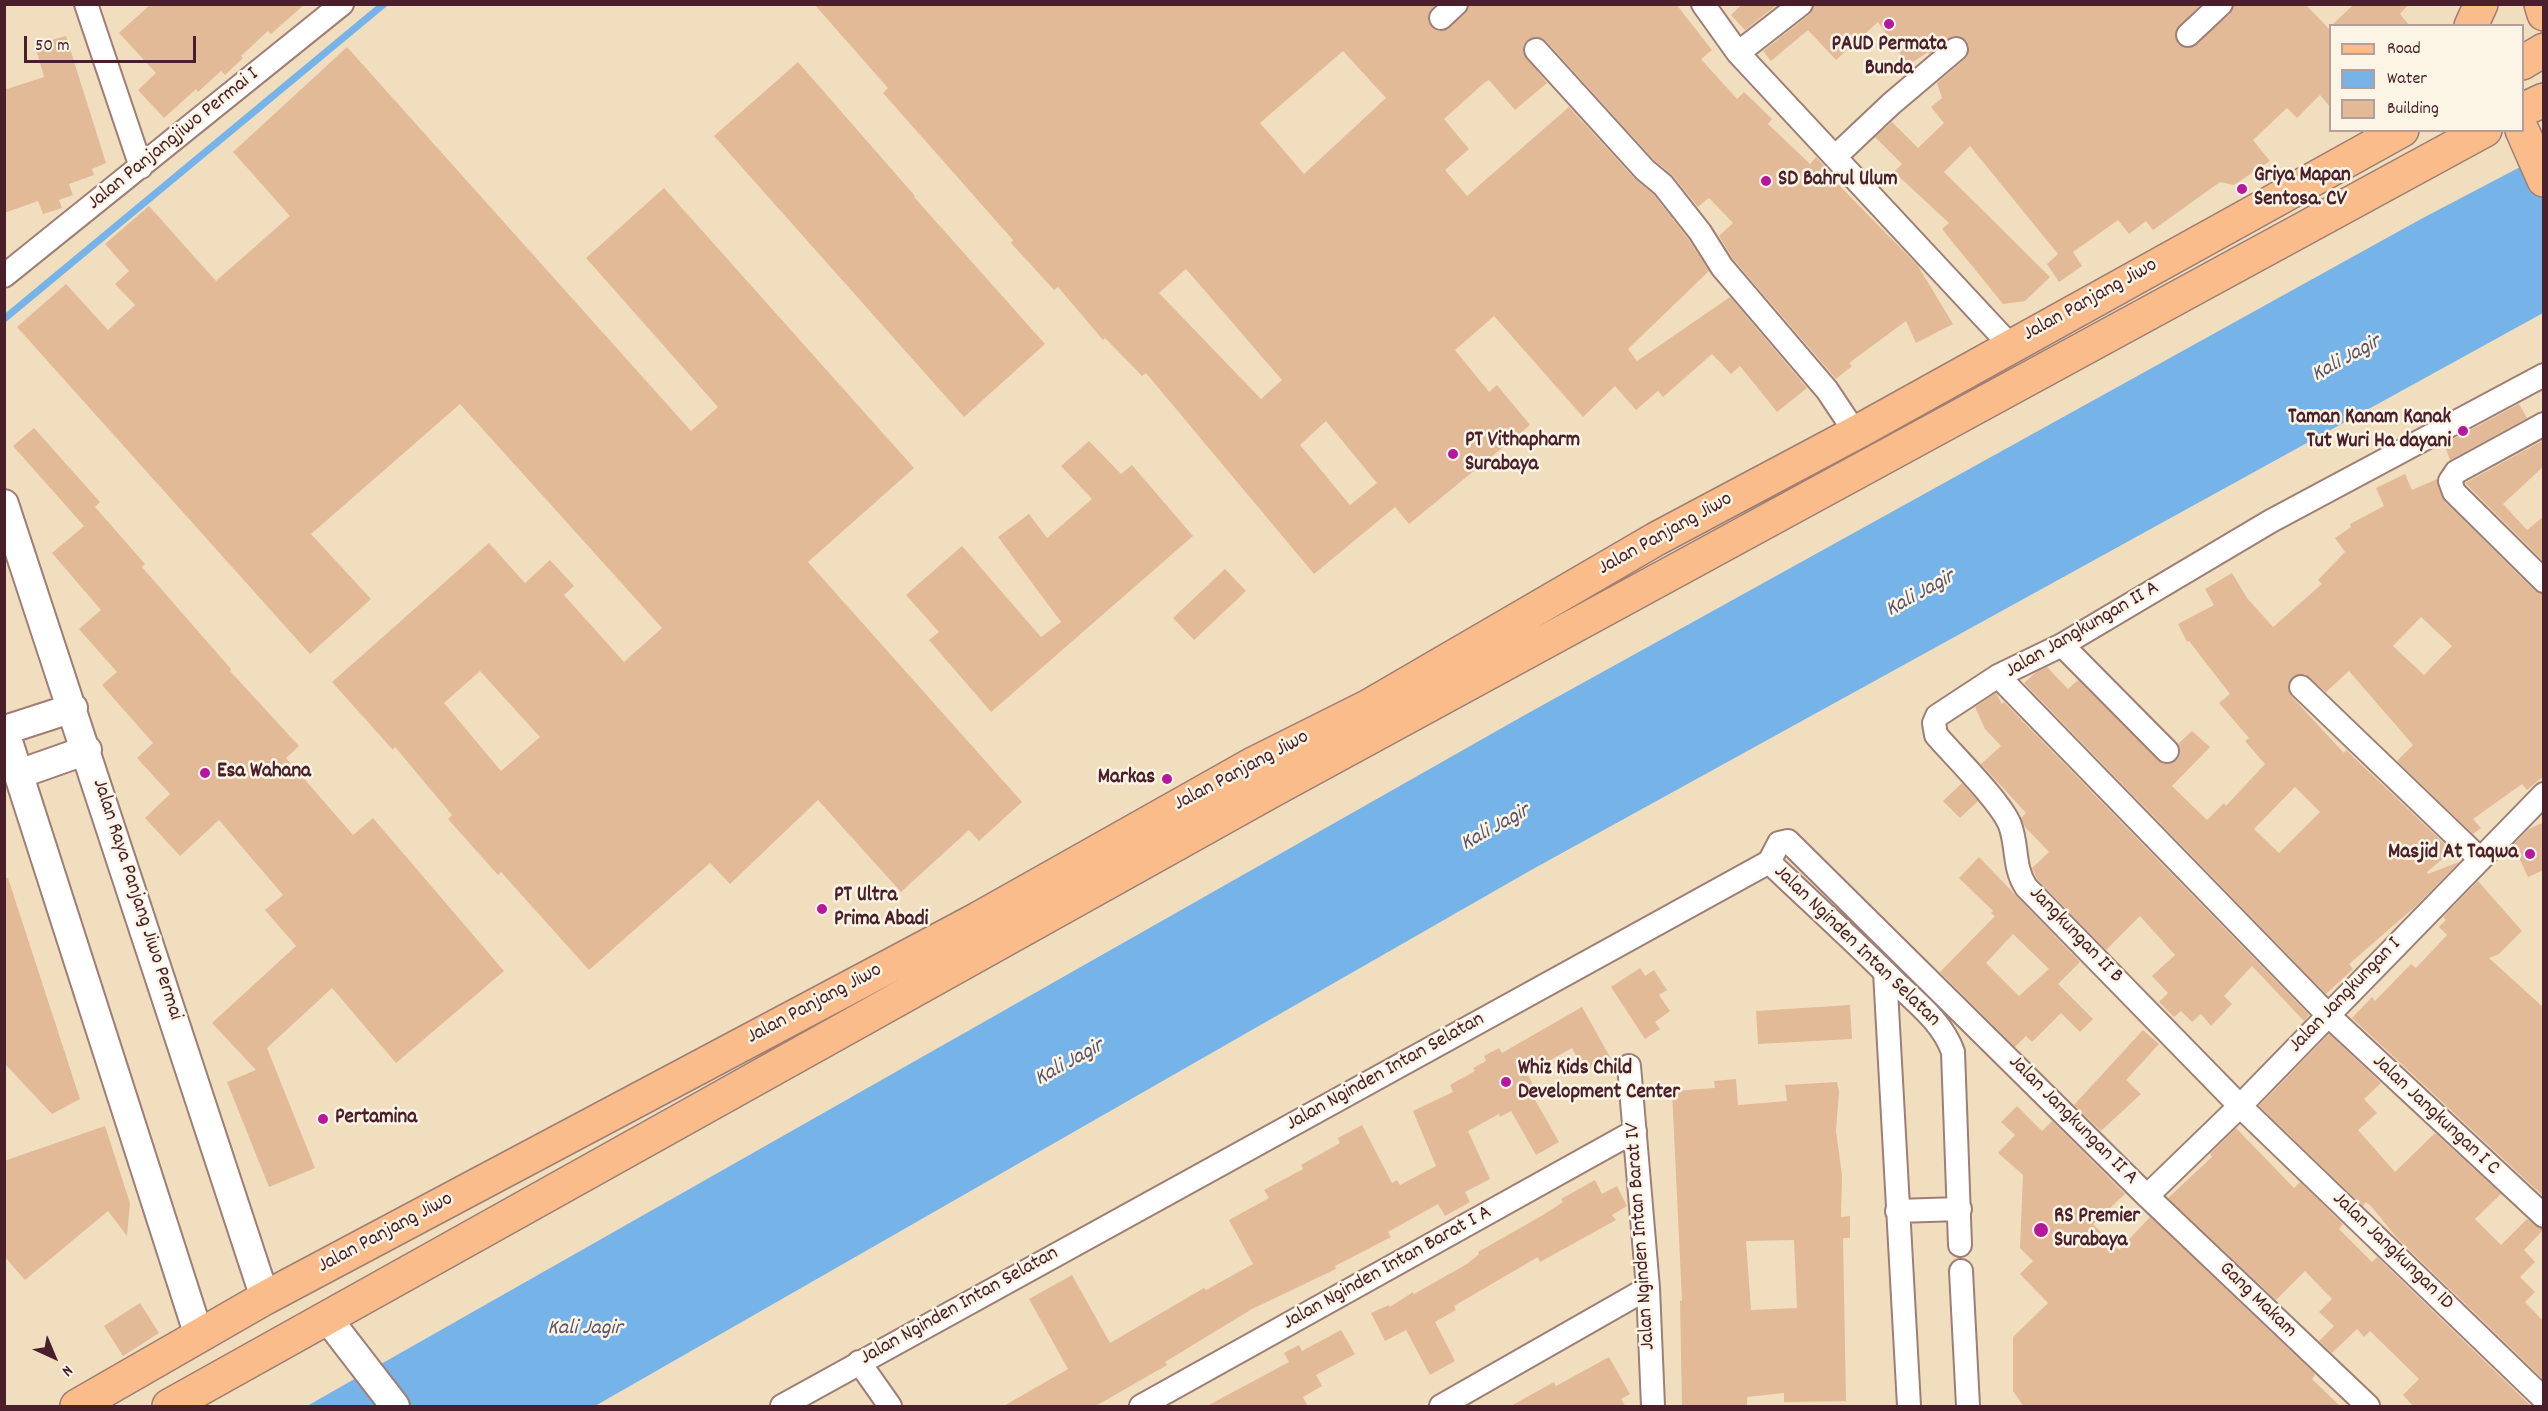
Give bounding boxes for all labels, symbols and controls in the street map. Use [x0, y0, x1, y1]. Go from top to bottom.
marker: PAUD Permata Bunda [1882, 17, 1896, 31]
scale bar [27, 24, 200, 62]
legend [2329, 24, 2524, 132]
place label: PAUD Permata Bunda [1831, 33, 1947, 83]
text: 50 m [35, 34, 70, 59]
text: Road [2387, 37, 2421, 62]
street label: Jalan Panjangjiwo Permai I [83, 63, 265, 217]
text: Water [2387, 67, 2427, 92]
text: Building [2387, 97, 2439, 122]
place label: Griya Mapan Sentosa. CV [2254, 164, 2351, 214]
place label: SD Bahrul Ulum [1778, 168, 1898, 194]
marker: SD Bahrul Ulum [1759, 174, 1773, 188]
marker: Griya Mapan Sentosa. CV [2235, 182, 2249, 196]
street label: Jalan Panjang Jiwo [2020, 254, 2162, 348]
water label: Kali Jagir [2308, 330, 2386, 390]
place label: Taman Kanam Kanak Tut Wuri Ha dayani [2288, 406, 2451, 456]
marker: Taman Kanam Kanak Tut Wuri Ha dayani [2456, 424, 2470, 438]
place label: PT Vithapharm Surabaya [1465, 429, 1580, 479]
marker: PT Vithapharm Surabaya [1446, 447, 1460, 461]
street label: Jalan Panjang Jiwo [1595, 488, 1737, 582]
water label: Kali Jagir [1882, 565, 1960, 625]
street label: Jalan Jangkungan II A [2002, 577, 2164, 685]
street label: Jalan Panjang Jiwo [1170, 726, 1314, 818]
place label: Esa Wahana [217, 760, 311, 786]
marker: Esa Wahana [198, 766, 212, 780]
place label: Markas [1098, 766, 1155, 792]
marker: Markas [1160, 772, 1174, 786]
street label: Jalan Raya Panjang Jiwo Permai [85, 776, 187, 1024]
water label: Kali Jagir [1457, 799, 1535, 859]
place label: Masjid At Taqwa [2388, 841, 2518, 867]
marker: Masjid At Taqwa [2523, 847, 2537, 861]
street label: Jalan Nginden Intan Selatan [1767, 861, 1945, 1033]
street label: Jangkungan II B [2022, 882, 2128, 990]
place label: PT Ultra Prima Abadi [834, 884, 928, 934]
marker: PT Ultra Prima Abadi [815, 902, 829, 916]
street label: Jalan Jangkungan I [2285, 933, 2407, 1059]
street label: Jalan Panjang Jiwo [743, 959, 887, 1051]
street label: Jalan Nginden Intan Selatan [1283, 1008, 1489, 1138]
water label: Kali Jagir [1031, 1034, 1109, 1094]
street label: Jalan Jangkungan I C [2366, 1050, 2504, 1182]
street label: Jalan Jangkungan II A [2002, 1051, 2142, 1191]
place label: Whiz Kids Child Development Center [1518, 1057, 1680, 1107]
marker: Whiz Kids Child Development Center [1499, 1075, 1513, 1089]
place label: Pertamina [335, 1106, 417, 1132]
marker: Pertamina [316, 1112, 330, 1126]
street label: Jalan Nginden Intan Barat IV [1621, 1121, 1663, 1351]
street label: Jalan Panjang Jiwo [314, 1188, 458, 1280]
street label: Jalan Jangkungan 1D [2326, 1188, 2458, 1316]
street label: Jalan Nginden Intan Barat I A [1279, 1201, 1497, 1337]
place label: RS Premier Surabaya [2054, 1205, 2140, 1255]
marker: RS Premier Surabaya [2032, 1221, 2050, 1239]
street label: Jalan Nginden Intan Selatan [857, 1242, 1063, 1372]
street label: Gang Makam [2213, 1257, 2301, 1345]
water label: Kali Jagir [548, 1317, 622, 1343]
north arrow [24, 1327, 84, 1387]
text: N [56, 1359, 78, 1381]

